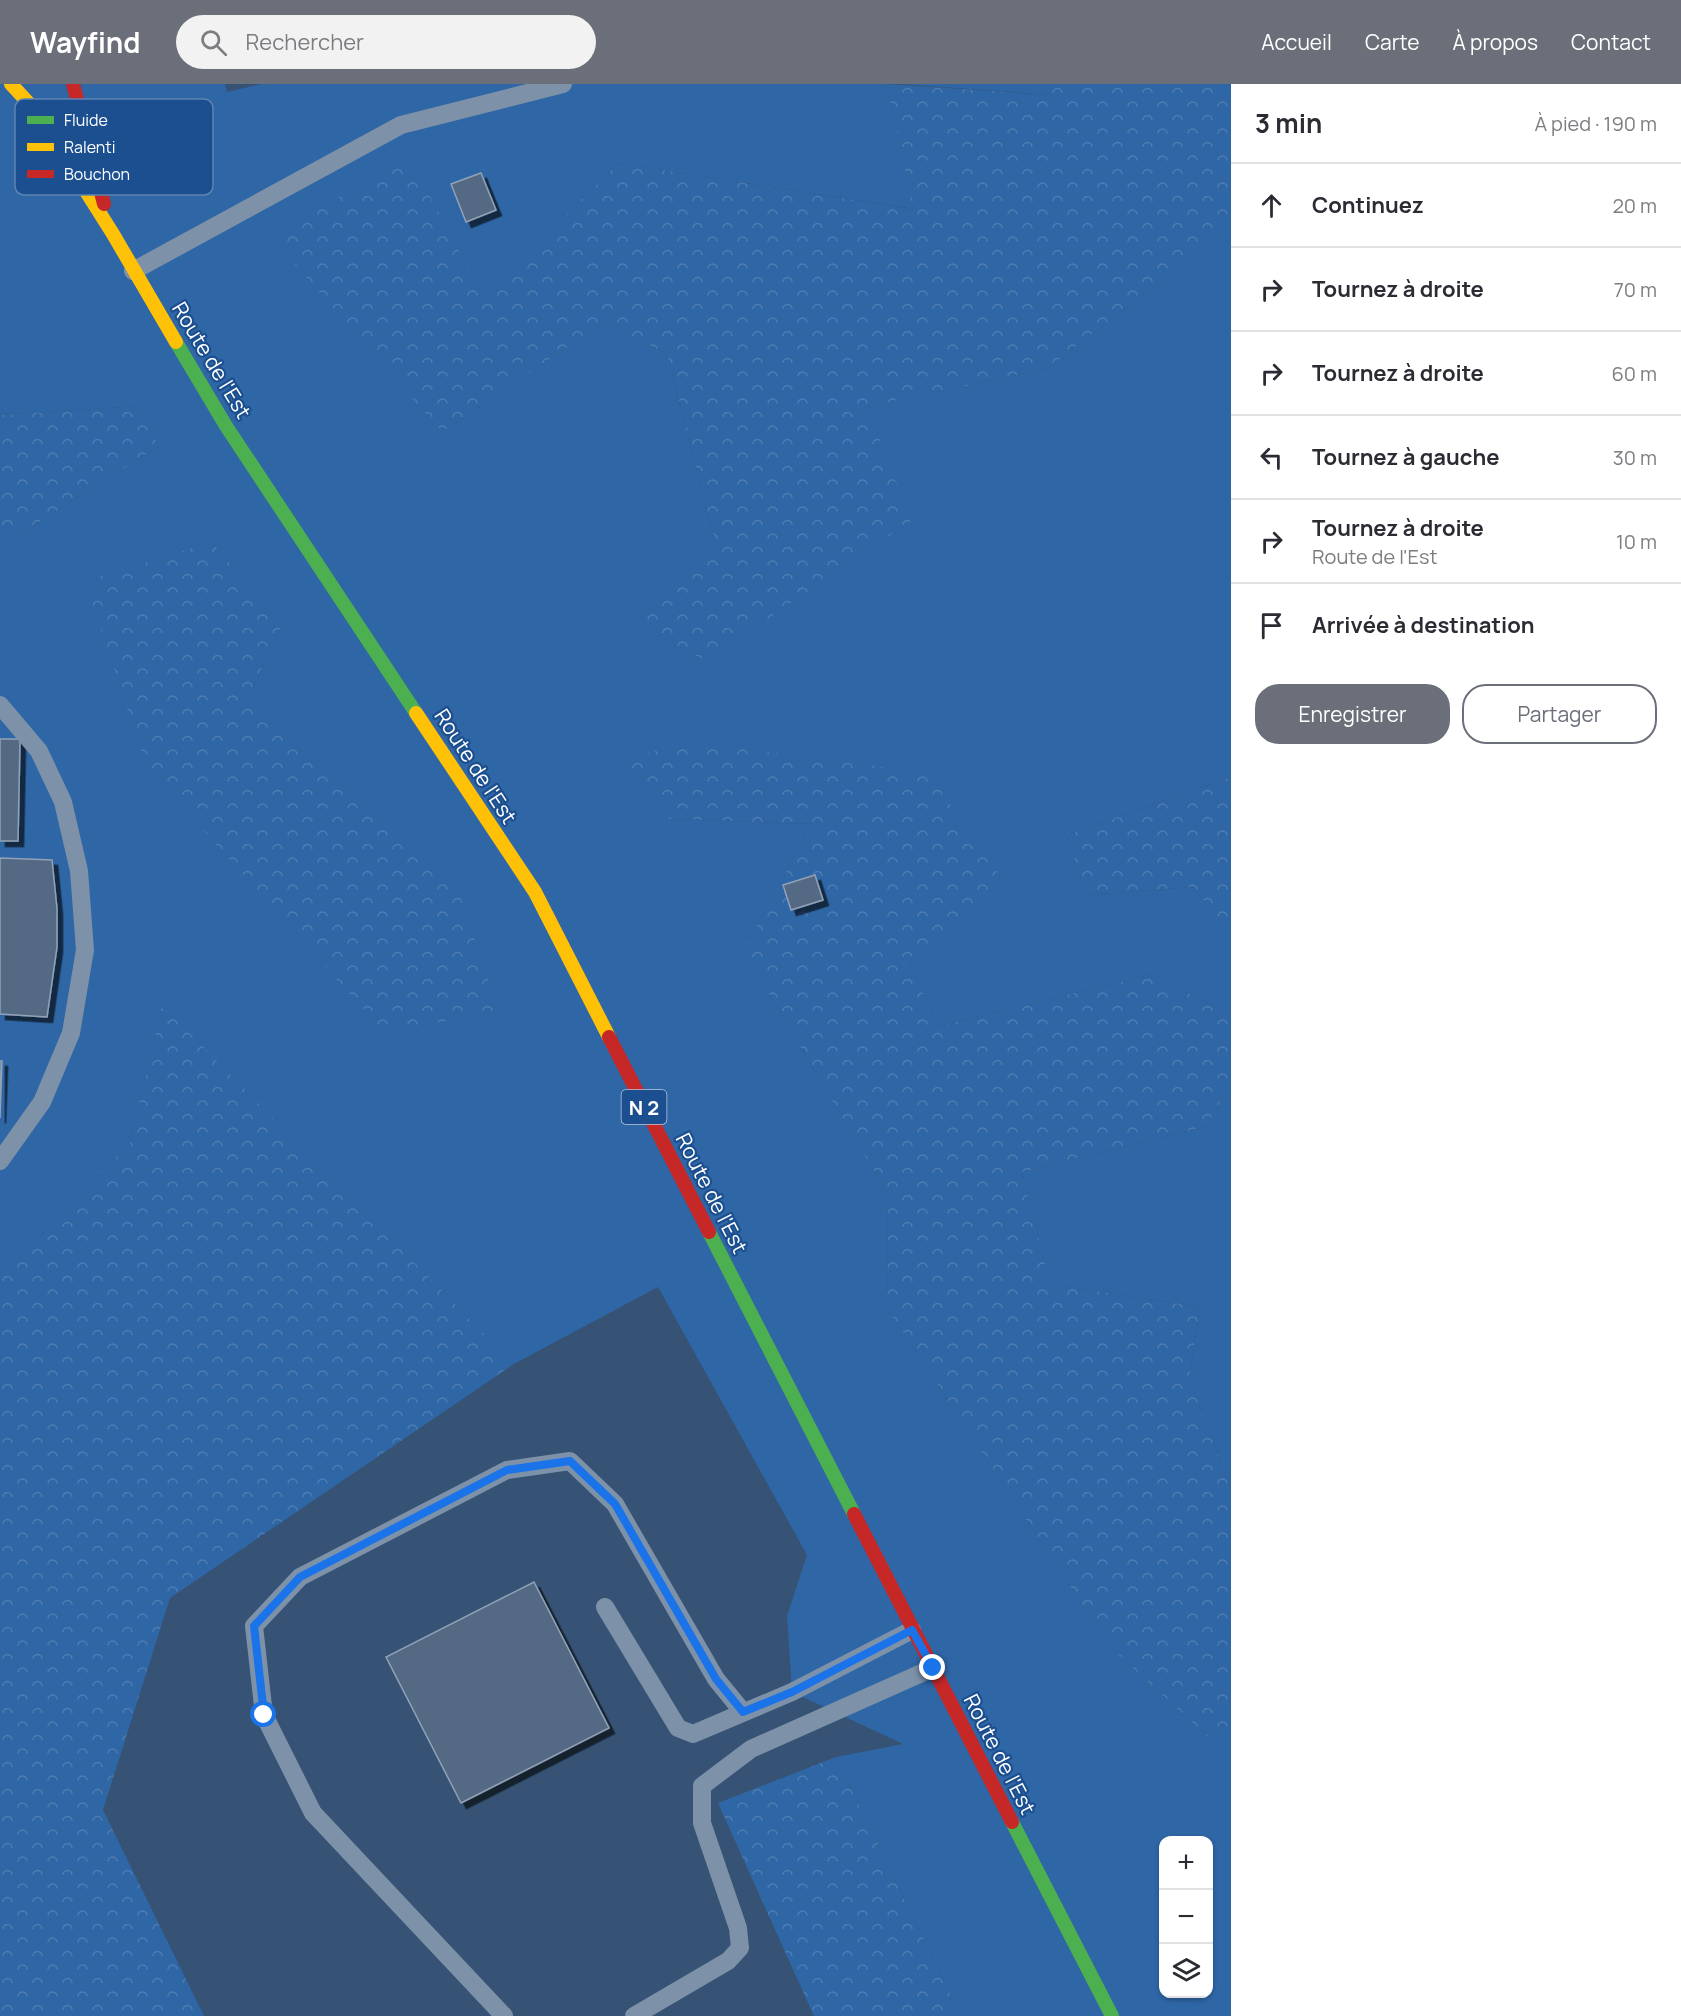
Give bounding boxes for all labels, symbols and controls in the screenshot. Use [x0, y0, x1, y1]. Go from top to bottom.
search box [176, 15, 596, 69]
text: Wayfind [30, 23, 140, 61]
icon: search [197, 26, 230, 59]
text: Rechercher [245, 27, 364, 57]
text: Accueil [1261, 28, 1332, 56]
text: Carte [1365, 28, 1419, 56]
text: À propos [1452, 28, 1538, 56]
text: Contact [1571, 28, 1651, 56]
legend [15, 99, 213, 195]
text: 3 min [1255, 105, 1322, 141]
text: Fluide [64, 109, 108, 131]
text: À pied · 190 m [1534, 110, 1657, 137]
text: Ralenti [64, 136, 115, 158]
text: Bouchon [64, 163, 130, 185]
icon: ahead [1255, 189, 1288, 222]
text: Continuez [1312, 190, 1424, 220]
text: 20 m [1612, 192, 1657, 219]
icon: right [1255, 273, 1288, 306]
text: Tournez à droite [1312, 274, 1484, 304]
text: 70 m [1614, 276, 1657, 303]
street label: Route de l'Est [166, 296, 258, 424]
icon: right [1255, 357, 1288, 390]
text: Tournez à droite [1312, 358, 1484, 388]
text: 60 m [1611, 360, 1657, 387]
icon: left [1255, 441, 1288, 474]
text: Tournez à gauche [1312, 442, 1499, 472]
text: 30 m [1613, 444, 1657, 471]
text: Tournez à droite [1312, 513, 1484, 543]
icon: right [1255, 525, 1288, 558]
text: 10 m [1616, 528, 1657, 555]
text: Route de l'Est [1312, 543, 1437, 570]
icon: arrive [1255, 609, 1288, 642]
text: Arrivée à destination [1312, 610, 1535, 640]
button: Enregistrer [1255, 684, 1450, 744]
button: Partager [1462, 684, 1657, 744]
street label: Route de l'Est [428, 703, 524, 829]
road number: N 2 [622, 1090, 666, 1124]
street label: Route de l'Est [670, 1128, 754, 1258]
route end [919, 1654, 945, 1680]
street label: Route de l'Est [958, 1689, 1042, 1819]
route start [250, 1701, 276, 1727]
map controls [1159, 1836, 1213, 1998]
button: + [1159, 1836, 1213, 1890]
button: − [1159, 1890, 1213, 1944]
button: layers [1159, 1944, 1213, 1998]

